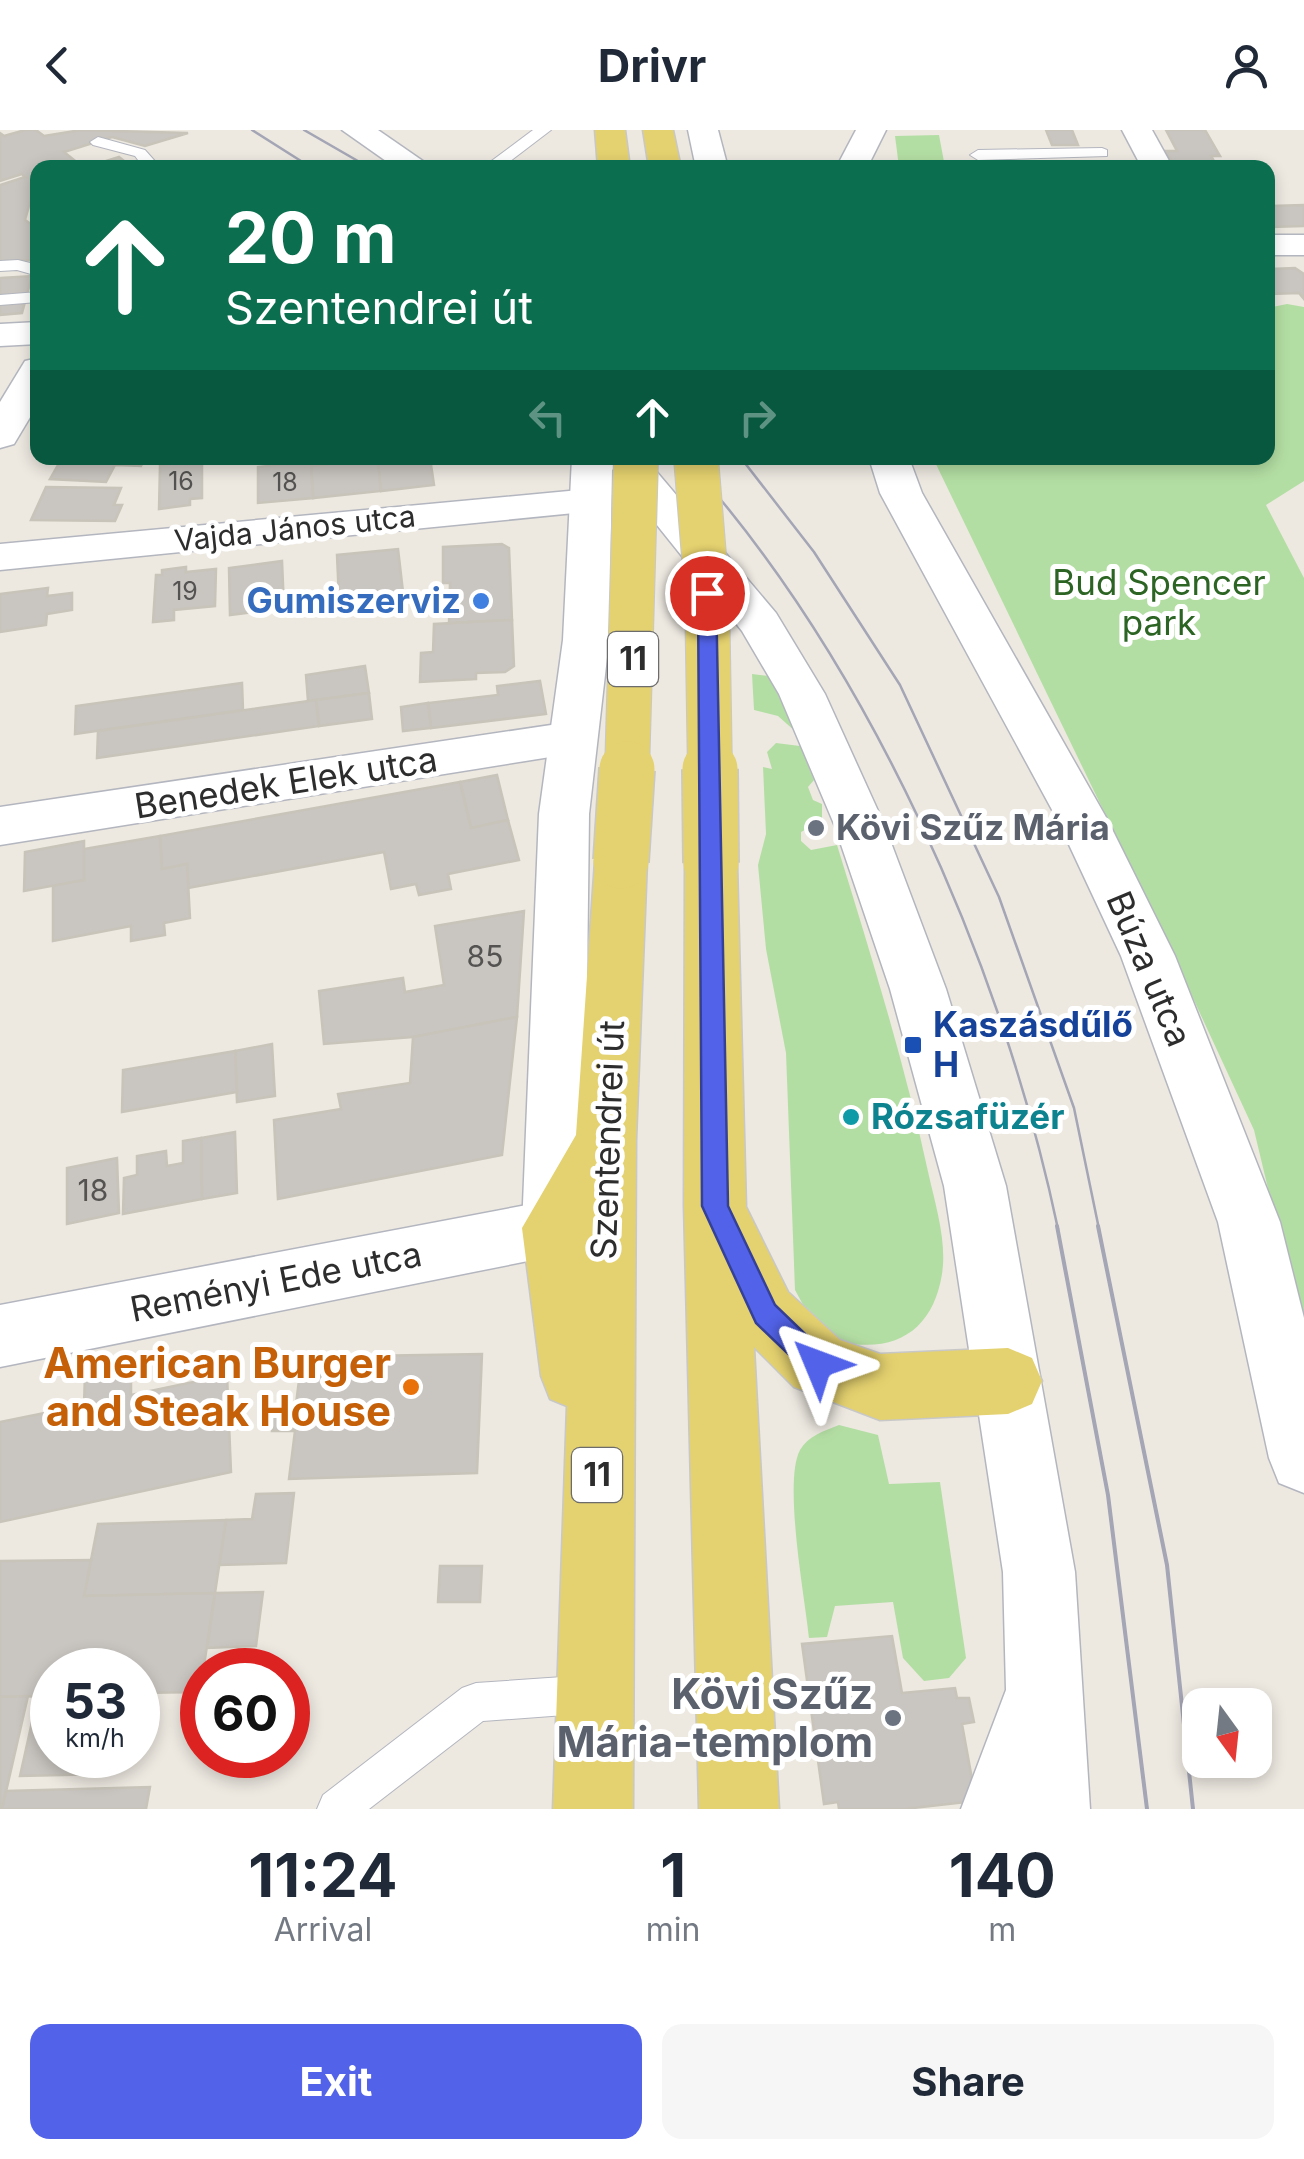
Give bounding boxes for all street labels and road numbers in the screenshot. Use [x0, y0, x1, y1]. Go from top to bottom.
street label: Vajda János utca [172, 497, 417, 559]
road number: 11 [608, 632, 658, 686]
street label: Benedek Elek utca [131, 737, 440, 827]
street label: Búza utca [1099, 885, 1201, 1052]
street label: Szentendrei út [582, 1020, 632, 1260]
street label: Reményi Ede utca [126, 1232, 425, 1330]
road number: 11 [572, 1448, 622, 1502]

